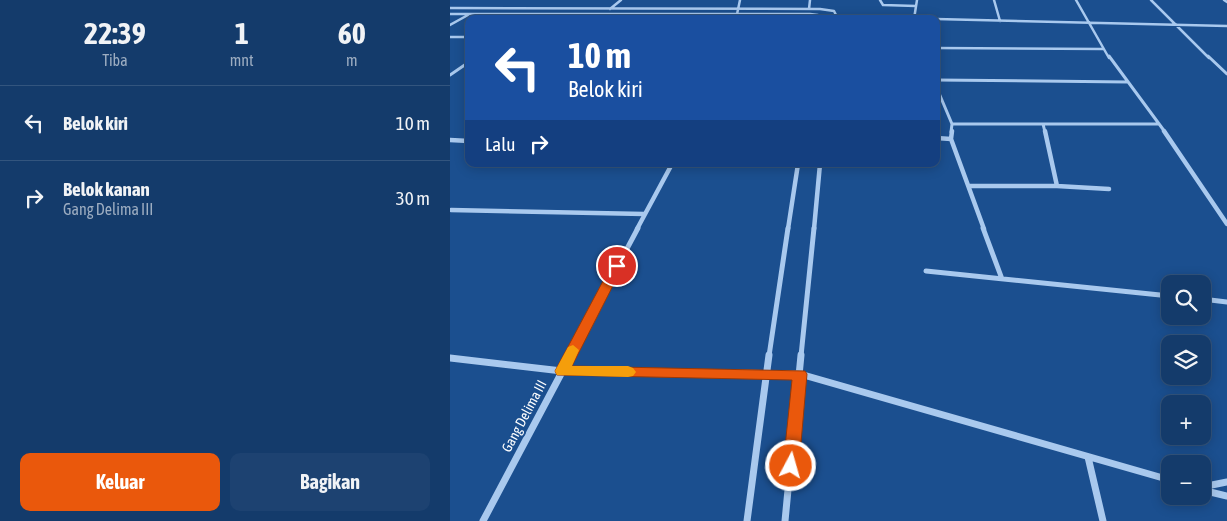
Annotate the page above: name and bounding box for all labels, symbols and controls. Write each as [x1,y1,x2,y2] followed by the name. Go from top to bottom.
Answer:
[84,16,146,50] text: 22:39
[235,16,249,50] text: 1
[338,16,366,50] text: 60
[485,35,550,100] icon: left
[568,35,631,75] text: 10 m
[102,51,128,69] text: Tiba
[230,51,254,69] text: mnt
[346,51,358,69] text: m
[568,76,643,102] text: Belok kiri
[20,109,48,137] icon: left
[63,112,128,134] text: Belok kiri
[396,112,430,134] text: 10 m
[525,130,553,158] icon: right
[485,133,515,155] text: Lalu
[63,178,150,200] text: Belok kanan
[20,184,48,212] icon: right
[396,187,430,209] text: 30 m
[63,200,153,218] text: Gang Delima III
[596,245,638,287] pin
[603,252,631,280] icon: arrive
[1161,275,1211,505] map controls
[1161,275,1211,325] button: search
[1161,335,1211,385] button: layers
[498,377,550,455] street label: Gang Delima III
[1161,395,1211,445] button: +
[764,439,816,491] position arrow
[20,453,220,511] button: Keluar
[230,453,430,511] button: Bagikan
[1161,455,1211,505] button: −

